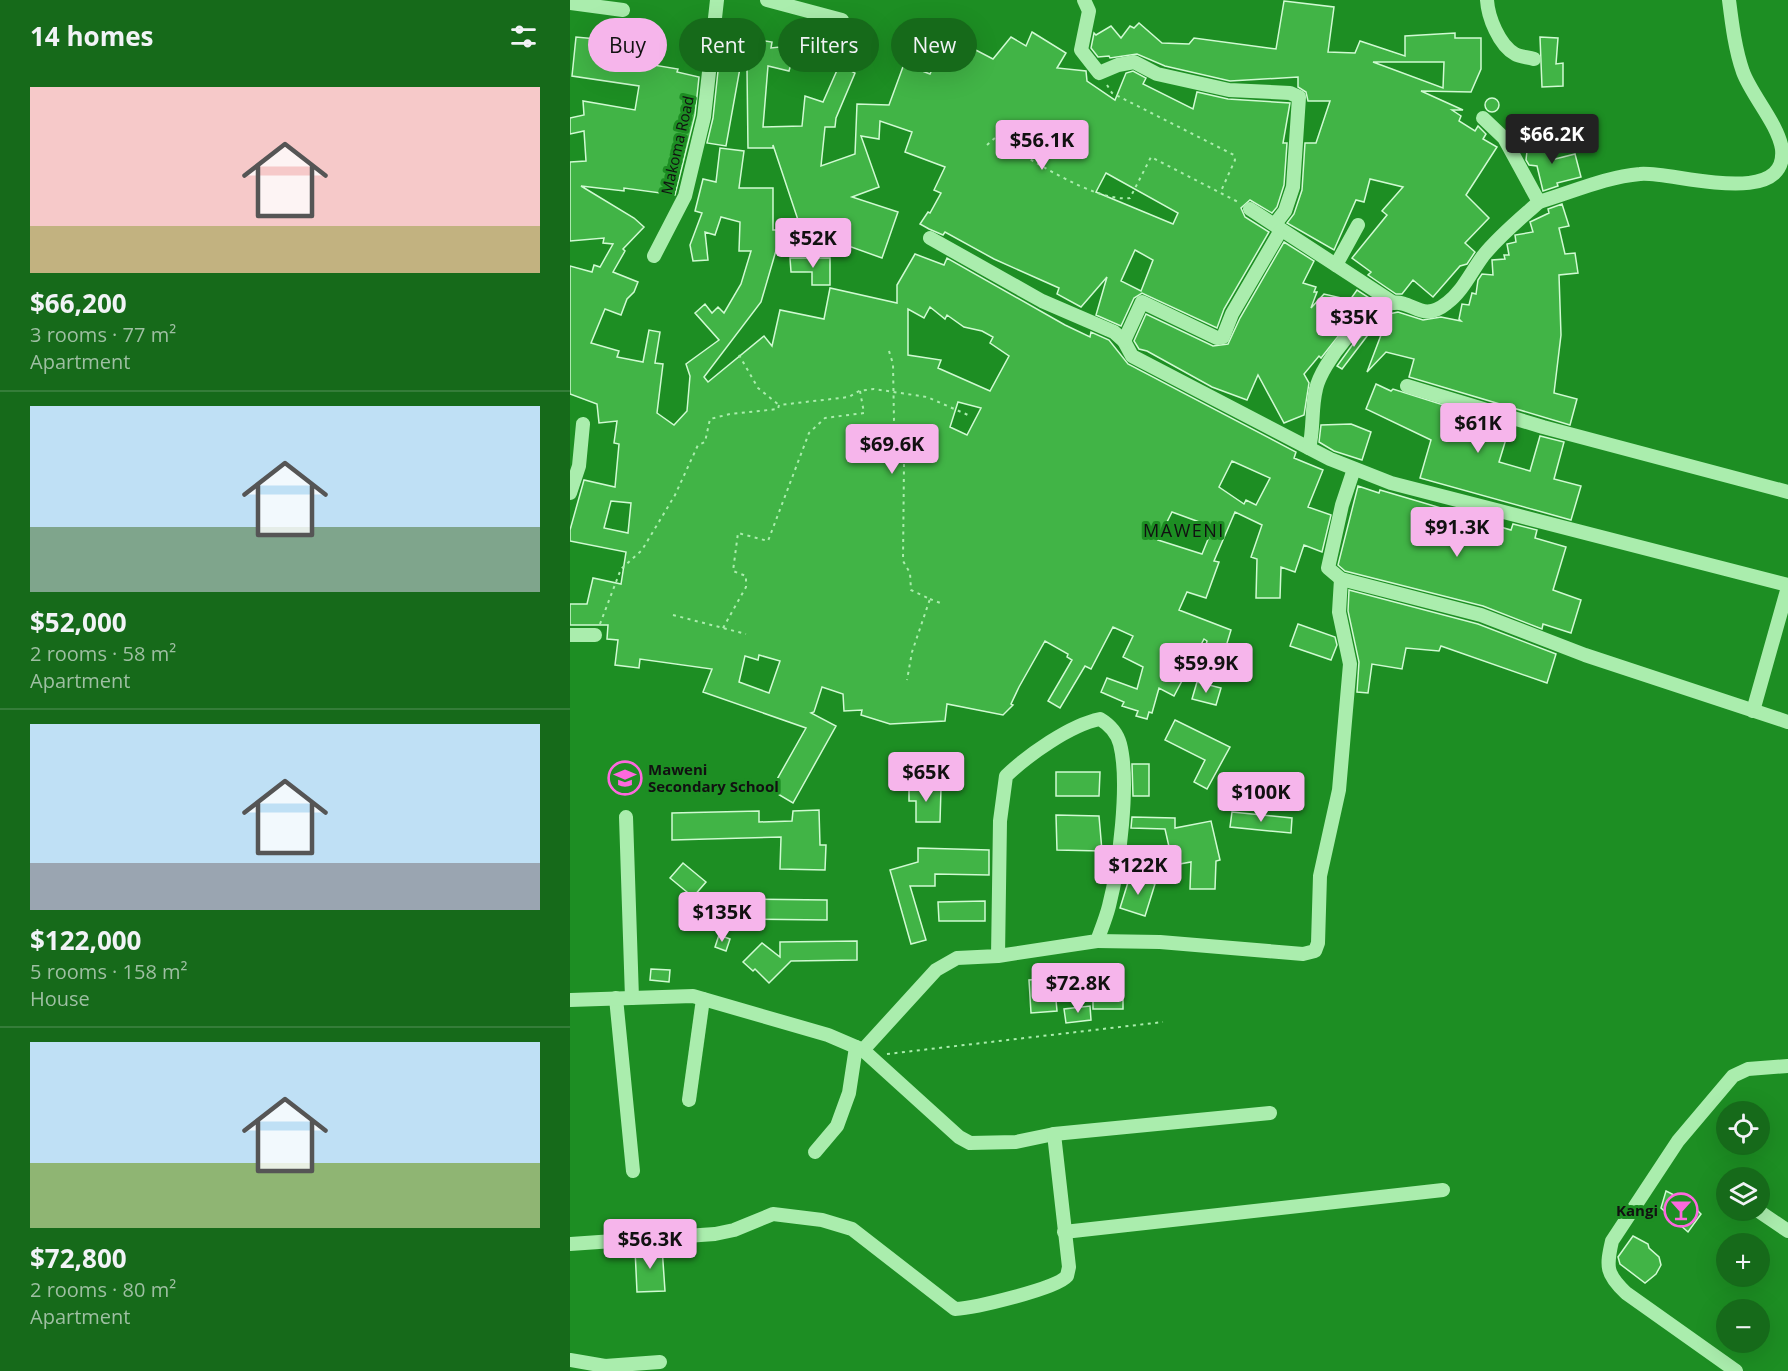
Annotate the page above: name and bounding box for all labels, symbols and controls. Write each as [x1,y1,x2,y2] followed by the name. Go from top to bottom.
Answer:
[30,18,154,54] text: 14 homes
[588,18,667,72] chip: Buy
[679,18,766,72] chip: Rent
[778,18,879,72] chip: Filters
[891,18,977,72] chip: New
[507,20,540,53] icon: filters
[656,94,698,196] street label: Makoma Road
[1503,114,1601,165] pin: $66.2K
[993,120,1091,171] pin: $56.1K
[1520,120,1584,147] text: $66.2K
[231,126,339,234] icon: home
[1010,126,1074,153] text: $56.1K
[777,218,849,269] pin: $52K
[789,224,837,251] text: $52K
[30,285,127,321] text: $66,200
[1318,297,1390,348] pin: $35K
[1330,303,1378,330] text: $35K
[30,321,176,348] text: 3 rooms · 77 m²
[30,348,130,375] text: Apartment
[1442,403,1514,454] pin: $61K
[1454,409,1502,436] text: $61K
[843,424,941,475] pin: $69.6K
[860,430,924,457] text: $69.6K
[231,445,339,553] icon: home
[1408,507,1506,558] pin: $91.3K
[1425,513,1489,540] text: $91.3K
[1143,518,1225,542] district label: MAWENI
[30,604,127,640] text: $52,000
[30,640,176,667] text: 2 rooms · 58 m²
[1157,643,1255,694] pin: $59.9K
[1174,649,1238,676] text: $59.9K
[30,667,130,694] text: Apartment
[890,752,962,803] pin: $65K
[902,758,950,785] text: $65K
[648,759,779,796] place label: Maweni Secondary School
[607,760,643,796] school or university icon: Maweni Secondary School
[231,763,339,871] icon: home
[1219,772,1303,823] pin: $100K
[1231,778,1291,805] text: $100K
[1096,845,1180,896] pin: $122K
[1108,851,1168,878] text: $122K
[680,892,764,943] pin: $135K
[692,898,752,925] text: $135K
[30,922,141,958] text: $122,000
[30,958,188,985] text: 5 rooms · 158 m²
[1029,963,1127,1014] pin: $72.8K
[1046,969,1110,996] text: $72.8K
[30,985,90,1012] text: House
[231,1081,339,1189] icon: home
[1716,1101,1770,1353] map controls
[1716,1101,1770,1155] button: locate
[1716,1167,1770,1221] button: layers
[1663,1192,1699,1228] bar icon: Kangi
[1616,1200,1658,1220] place label: Kangi
[601,1219,699,1270] pin: $56.3K
[618,1225,682,1252] text: $56.3K
[1716,1233,1770,1287] button: +
[30,1240,127,1276] text: $72,800
[30,1276,176,1303] text: 2 rooms · 80 m²
[1716,1299,1770,1353] button: −
[30,1303,130,1330] text: Apartment

